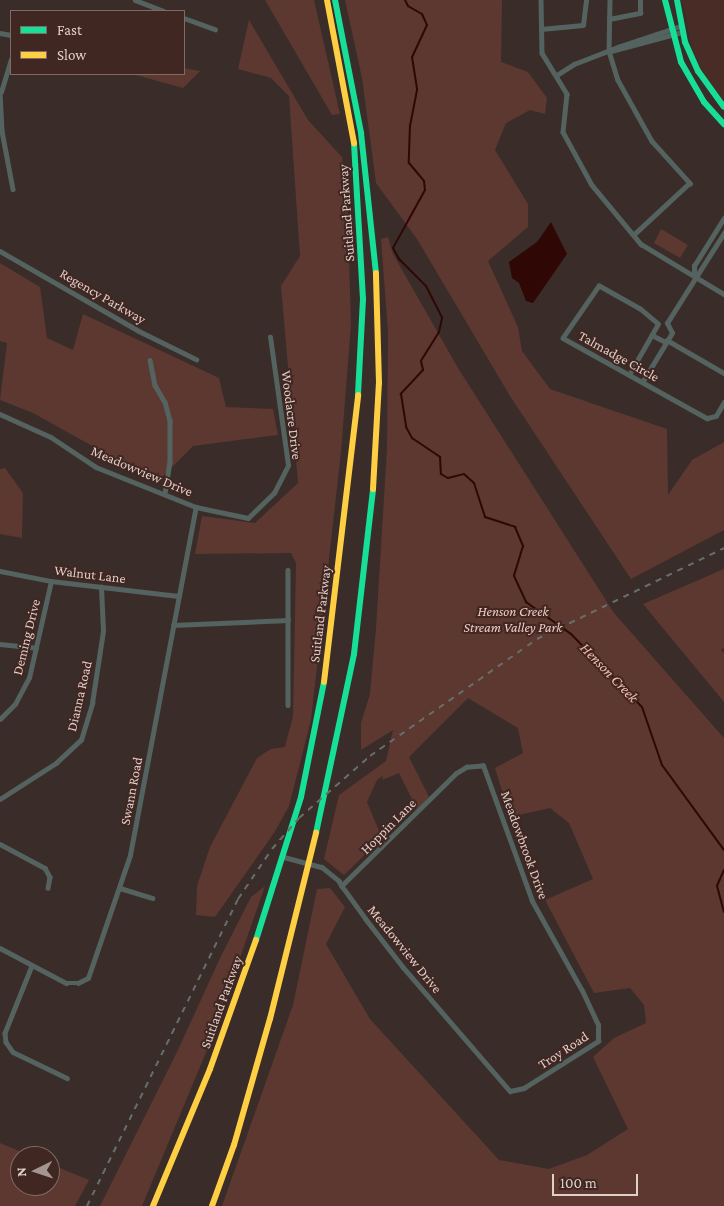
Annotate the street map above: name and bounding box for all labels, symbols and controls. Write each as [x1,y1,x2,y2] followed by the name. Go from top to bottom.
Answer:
[10,10,185,75] legend
[57,22,82,38] text: Fast
[57,47,86,63] text: Slow
[334,164,358,262] street label: Suitland Parkway
[57,265,149,327] street label: Regency Parkway
[576,327,662,385] street label: Talmadge Circle
[278,369,306,461] street label: Woodacre Drive
[89,442,195,500] street label: Meadowview Drive
[53,561,127,587] street label: Walnut Lane
[306,565,334,663] street label: Suitland Parkway
[8,597,44,677] street label: Deming Drive
[464,603,562,636] park label: Henson Creek Stream Valley Park
[576,639,642,707] water label: Henson Creek
[63,659,95,733] street label: Dianna Road
[116,755,146,827] street label: Swann Road
[498,788,552,902] street label: Meadowbrook Drive
[357,795,419,857] street label: Hoppin Lane
[364,902,446,996] street label: Meadowview Drive
[196,953,246,1051] street label: Suitland Parkway
[535,1028,591,1072] street label: Troy Road
[10,1146,60,1196] north arrow
[554,1164,640,1196] scale bar
[13,1167,29,1177] text: N
[560,1175,597,1191] text: 100 m

